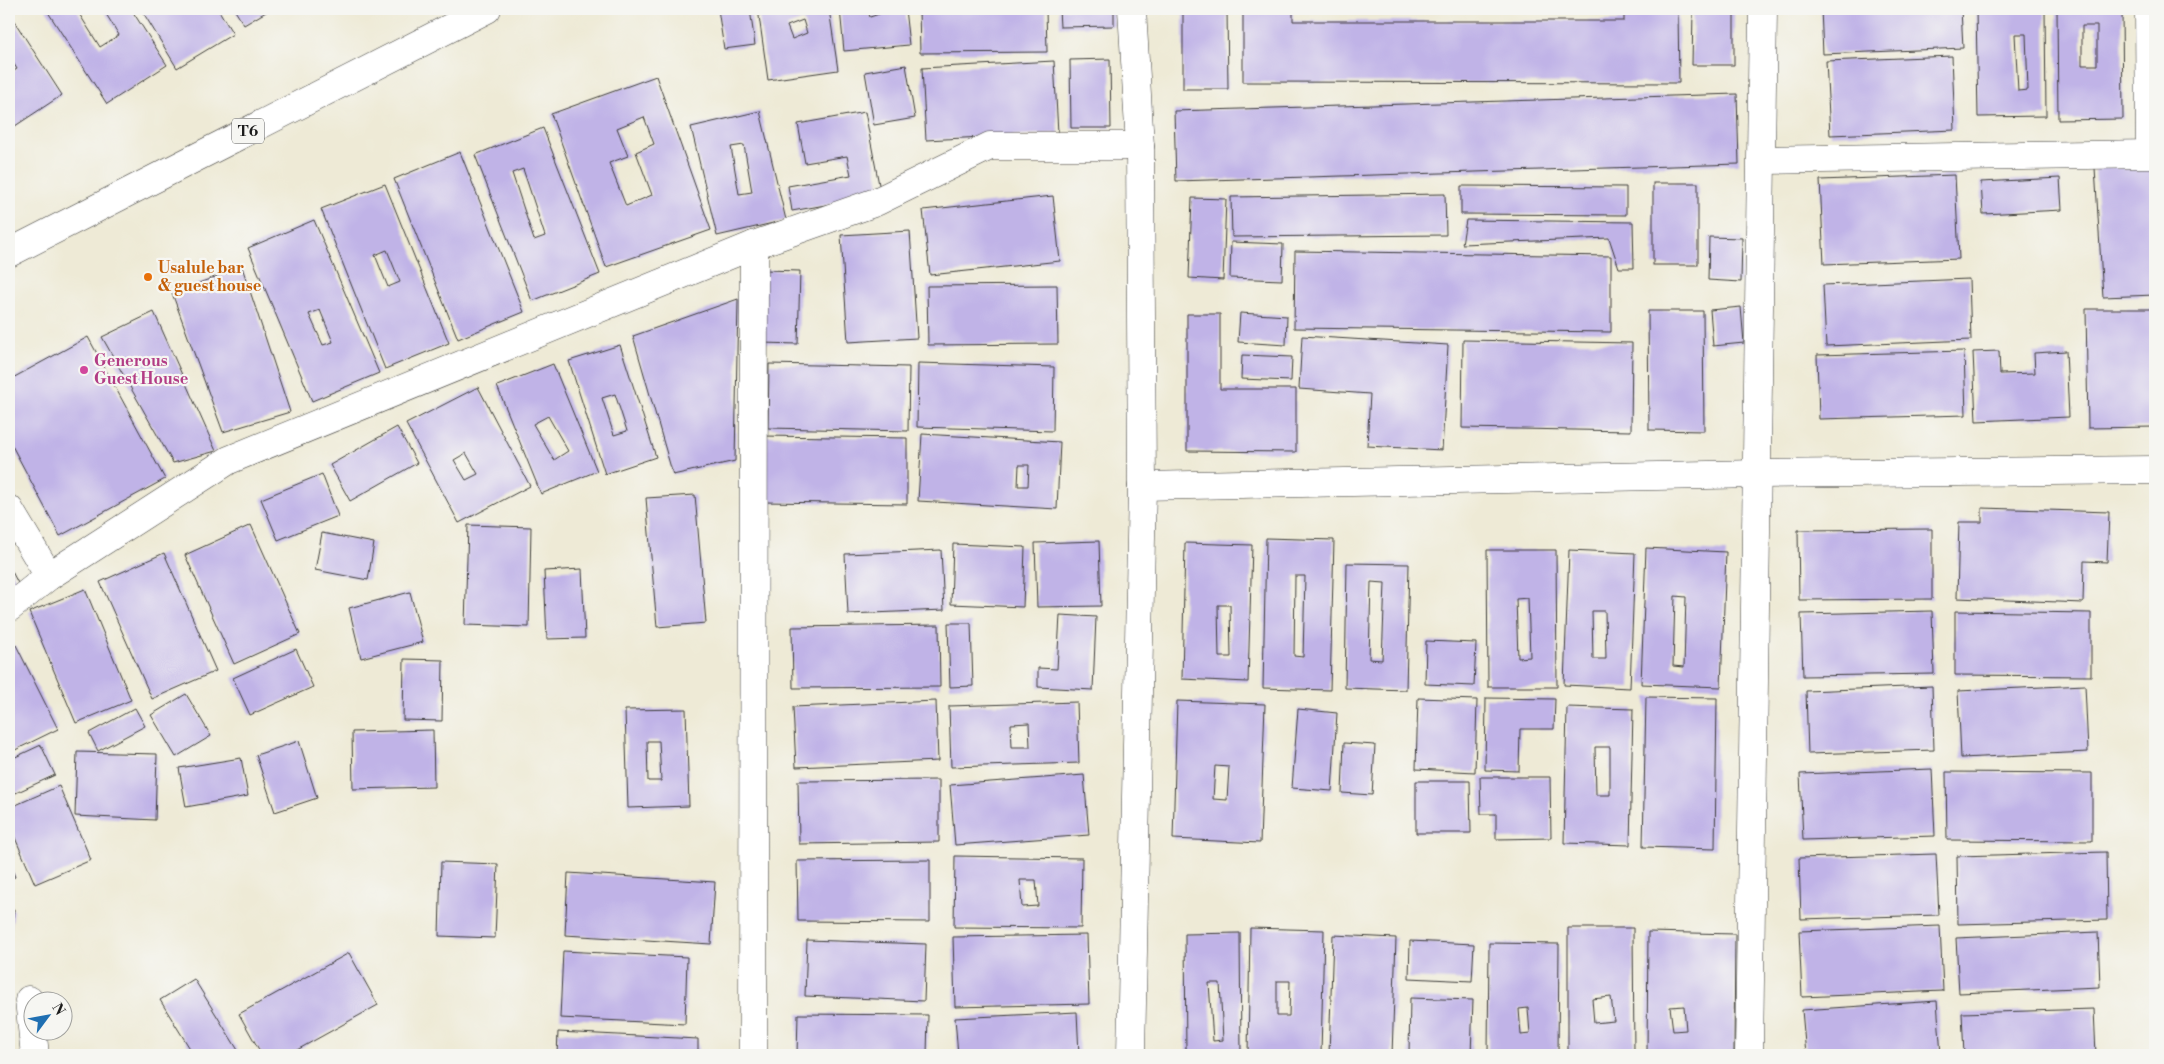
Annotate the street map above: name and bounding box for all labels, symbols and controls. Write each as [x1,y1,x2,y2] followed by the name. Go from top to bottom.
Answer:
[232,118,264,144] road number: T6
[158,258,262,296] place label: Usalule bar & guest house
[142,271,154,283] marker: Usalule bar & guest house
[94,351,189,389] place label: Generous Guest House
[78,364,90,376] marker: Generous Guest House
[22,992,72,1042] north arrow
[48,1000,69,1019] text: N

